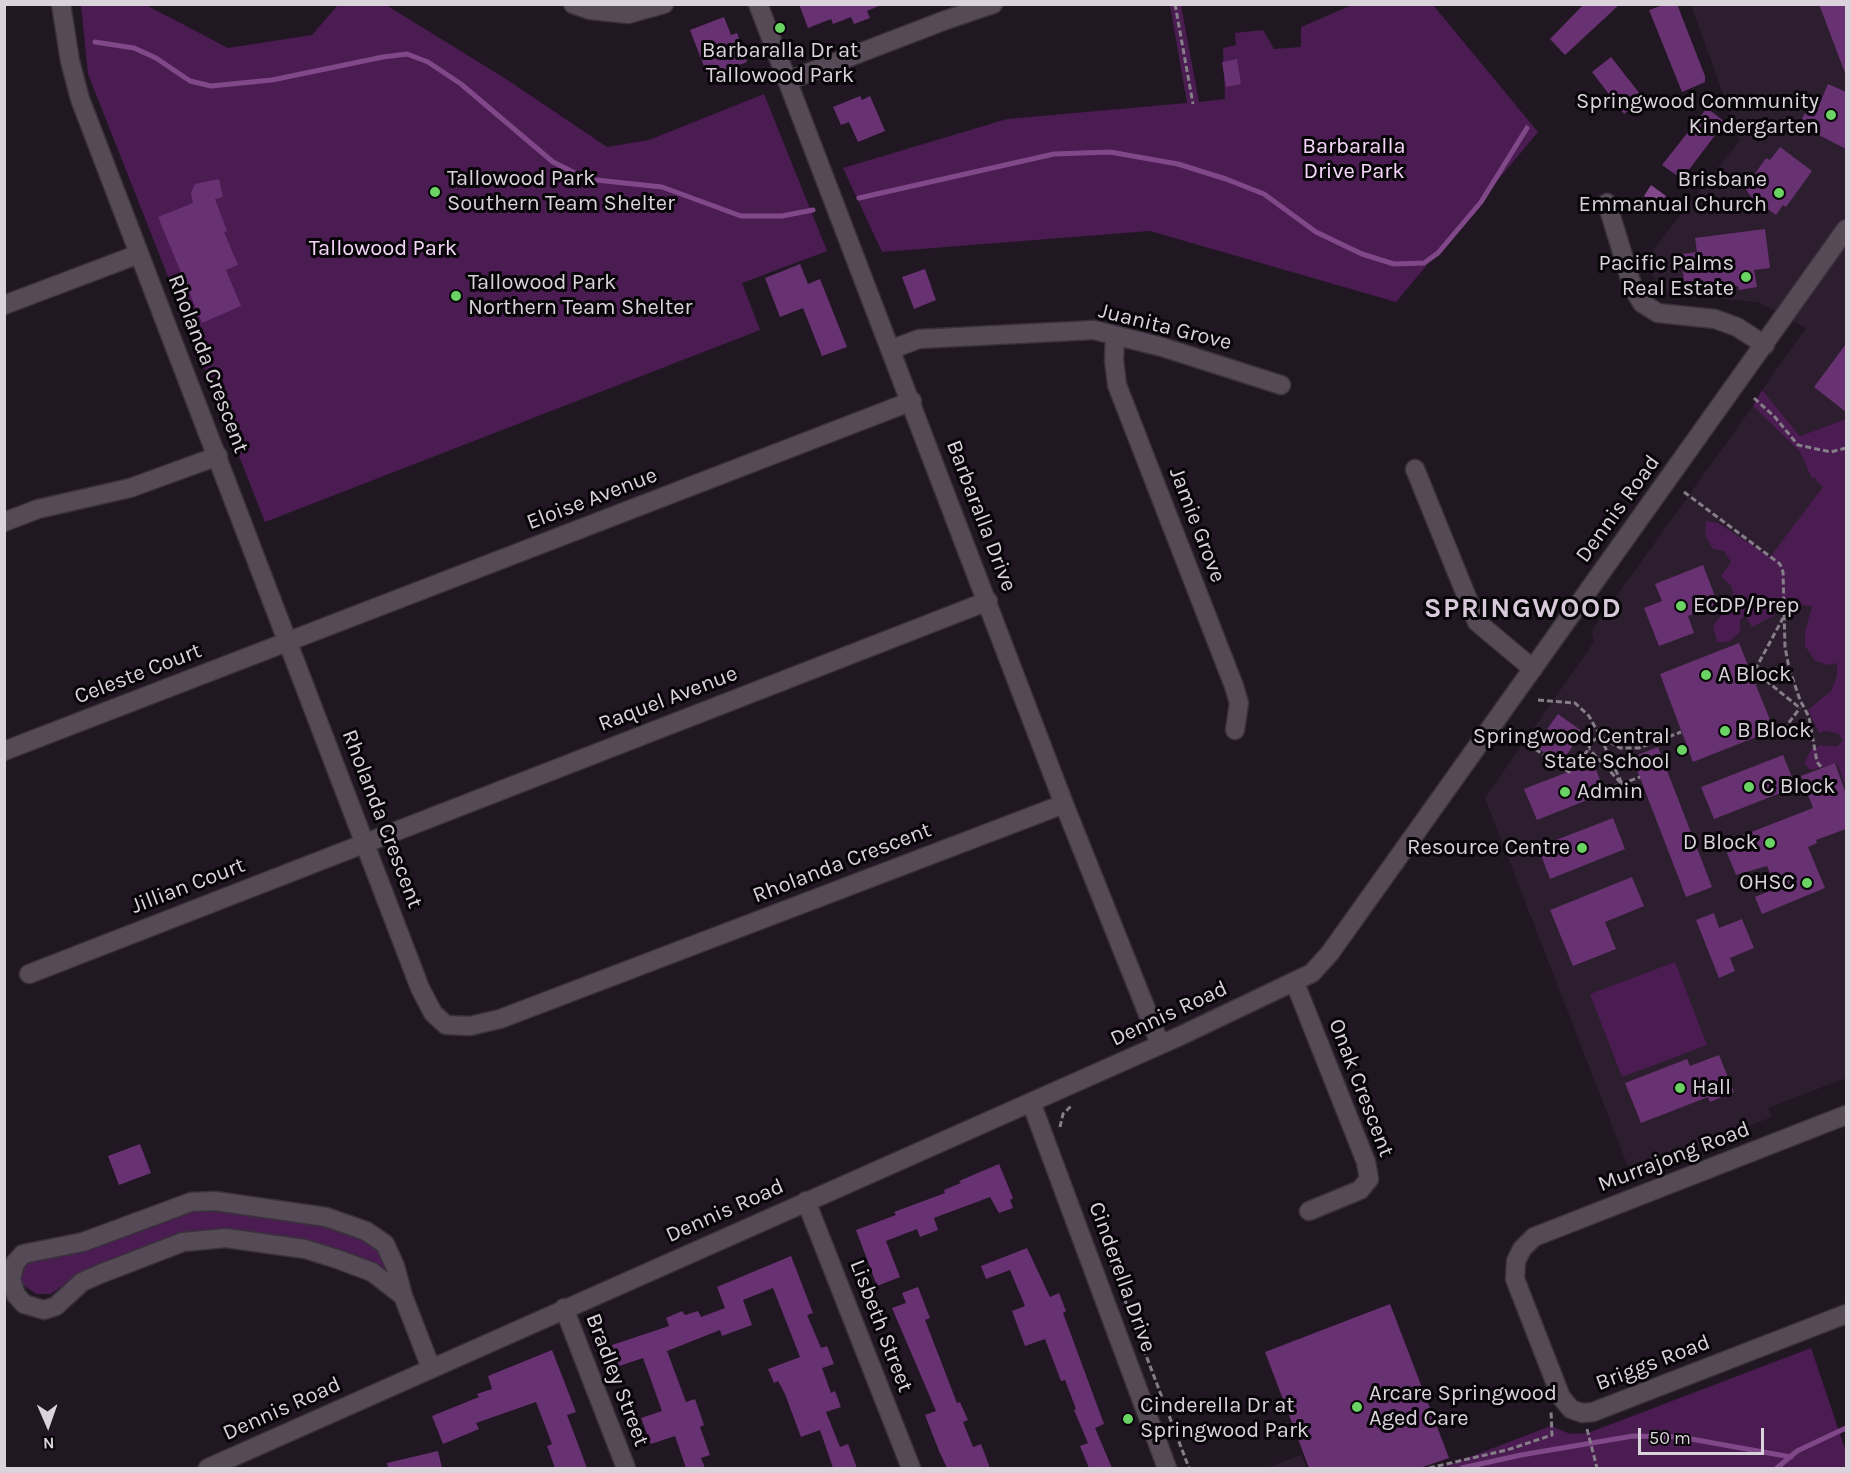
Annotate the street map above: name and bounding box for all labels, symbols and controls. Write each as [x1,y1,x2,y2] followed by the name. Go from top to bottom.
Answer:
[773,21,787,35] marker: Barbaralla Dr at Tallowood Park
[702,38,858,90] place label: Barbaralla Dr at Tallowood Park
[1576,89,1819,140] place label: Springwood Community Kindergarten
[1824,108,1838,122] marker: Springwood Community Kindergarten
[1302,134,1406,186] park label: Barbaralla Drive Park
[447,166,675,218] place label: Tallowood Park Southern Team Shelter
[1579,167,1767,218] place label: Brisbane Emmanual Church
[428,185,442,199] marker: Tallowood Park Southern Team Shelter
[1772,186,1786,200] marker: Brisbane Emmanual Church
[309,236,457,262] park label: Tallowood Park
[1599,251,1734,302] place label: Pacific Palms Real Estate
[468,270,692,322] place label: Tallowood Park Northern Team Shelter
[1739,270,1753,284] marker: Pacific Palms Real Estate
[162,271,254,457] street label: Rholanda Crescent
[449,289,463,303] marker: Tallowood Park Northern Team Shelter
[1096,298,1234,356] street label: Juanita Grove
[940,437,1022,595] street label: Barbaralla Drive
[1570,450,1666,568] street label: Dennis Road
[523,462,661,536] street label: Eloise Avenue
[1163,464,1231,586] street label: Jamie Grove
[1424,592,1622,626] district label: SPRINGWOOD
[1693,593,1799,619] place label: ECDP/Prep
[1674,599,1688,613] marker: ECDP/Prep
[71,638,205,710] street label: Celeste Court
[595,660,741,738] street label: Raquel Avenue
[1718,662,1791,688] place label: A Block
[1699,668,1713,682] marker: A Block
[1737,718,1812,744] place label: B Block
[1473,724,1670,776] place label: Springwood Central State School
[1718,724,1732,738] marker: B Block
[336,726,428,912] street label: Rholanda Crescent
[1675,743,1689,757] marker: Springwood Central State School
[1761,774,1835,800] place label: C Block
[1577,779,1643,805] place label: Admin
[1742,780,1756,794] marker: C Block
[1558,785,1572,799] marker: Admin
[749,817,935,909] street label: Rholanda Crescent
[1683,830,1758,856] place label: D Block
[1407,835,1570,861] place label: Resource Centre
[1763,836,1777,850] marker: D Block
[1575,841,1589,855] marker: Resource Centre
[127,852,249,920] street label: Jillian Court
[1739,870,1795,896] place label: OHSC
[1800,876,1814,890] marker: OHSC
[1106,975,1232,1053] street label: Dennis Road
[1323,1015,1399,1161] street label: Onak Crescent
[1692,1075,1731,1101] place label: Hall
[1673,1081,1687,1095] marker: Hall
[1594,1116,1754,1198] street label: Murrajong Road
[662,1173,788,1249] street label: Dennis Road
[1083,1198,1161,1356] street label: Cinderella Drive
[844,1256,918,1396] street label: Lisbeth Street
[580,1310,654,1450] street label: Bradley Street
[1592,1329,1714,1397] street label: Briggs Road
[219,1371,345,1447] street label: Dennis Road
[1369,1381,1557,1432] place label: Arcare Springwood Aged Care
[1140,1393,1309,1444] place label: Cinderella Dr at Springwood Park
[18,1395,78,1455] north arrow
[1350,1400,1364,1414] marker: Arcare Springwood Aged Care
[1121,1412,1135,1426] marker: Cinderella Dr at Springwood Park
[1641,1416,1767,1454] scale bar
[1649,1427,1691,1449] text: 50 m
[43,1434,55,1453] text: N

